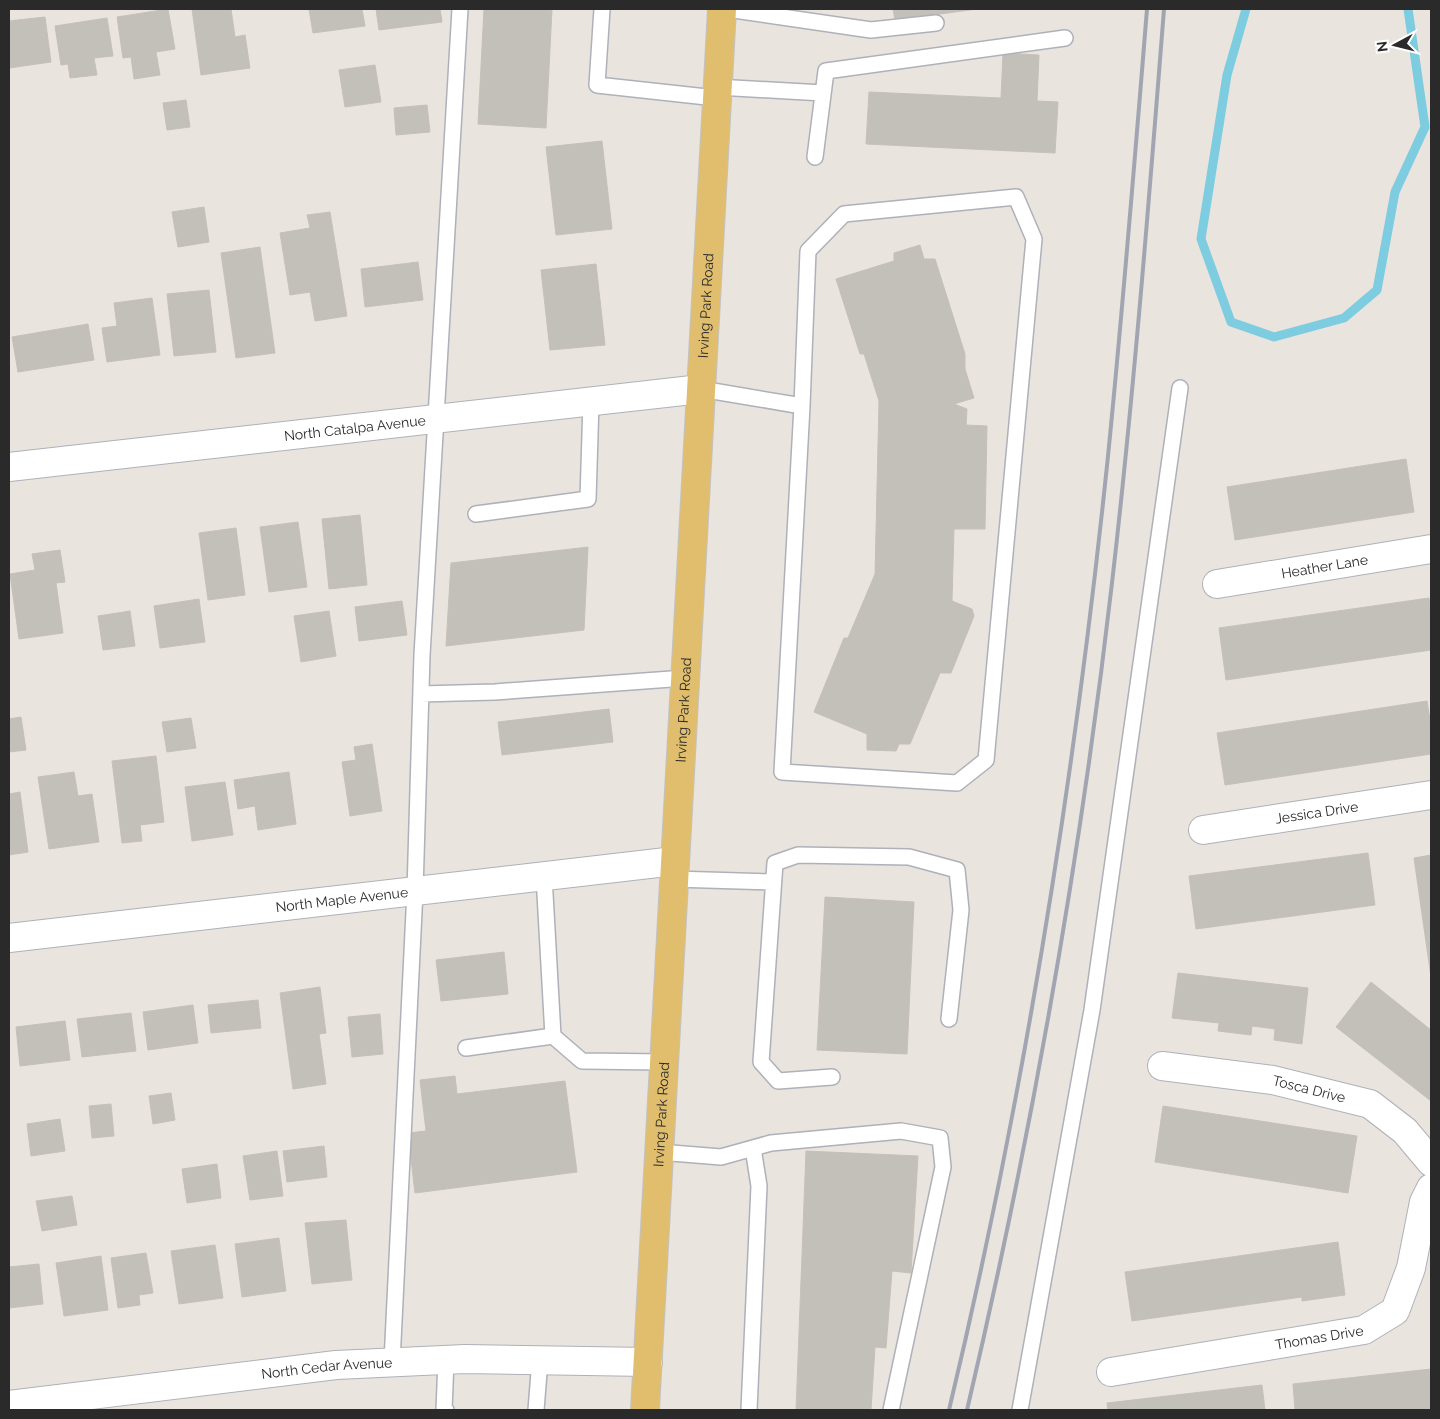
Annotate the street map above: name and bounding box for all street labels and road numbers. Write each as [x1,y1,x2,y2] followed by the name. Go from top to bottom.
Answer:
[695,253,717,359] street label: Irving Park Road
[283,412,426,444] street label: North Catalpa Avenue
[1280,551,1369,581] street label: Heather Lane
[673,657,694,763] street label: Irving Park Road
[1274,798,1359,827] street label: Jessica Drive
[275,884,409,915] street label: North Maple Avenue
[650,1062,672,1167] street label: Irving Park Road
[1271,1072,1347,1106] street label: Tosca Drive
[1274,1322,1365,1353] street label: Thomas Drive
[260,1354,393,1382] street label: North Cedar Avenue

